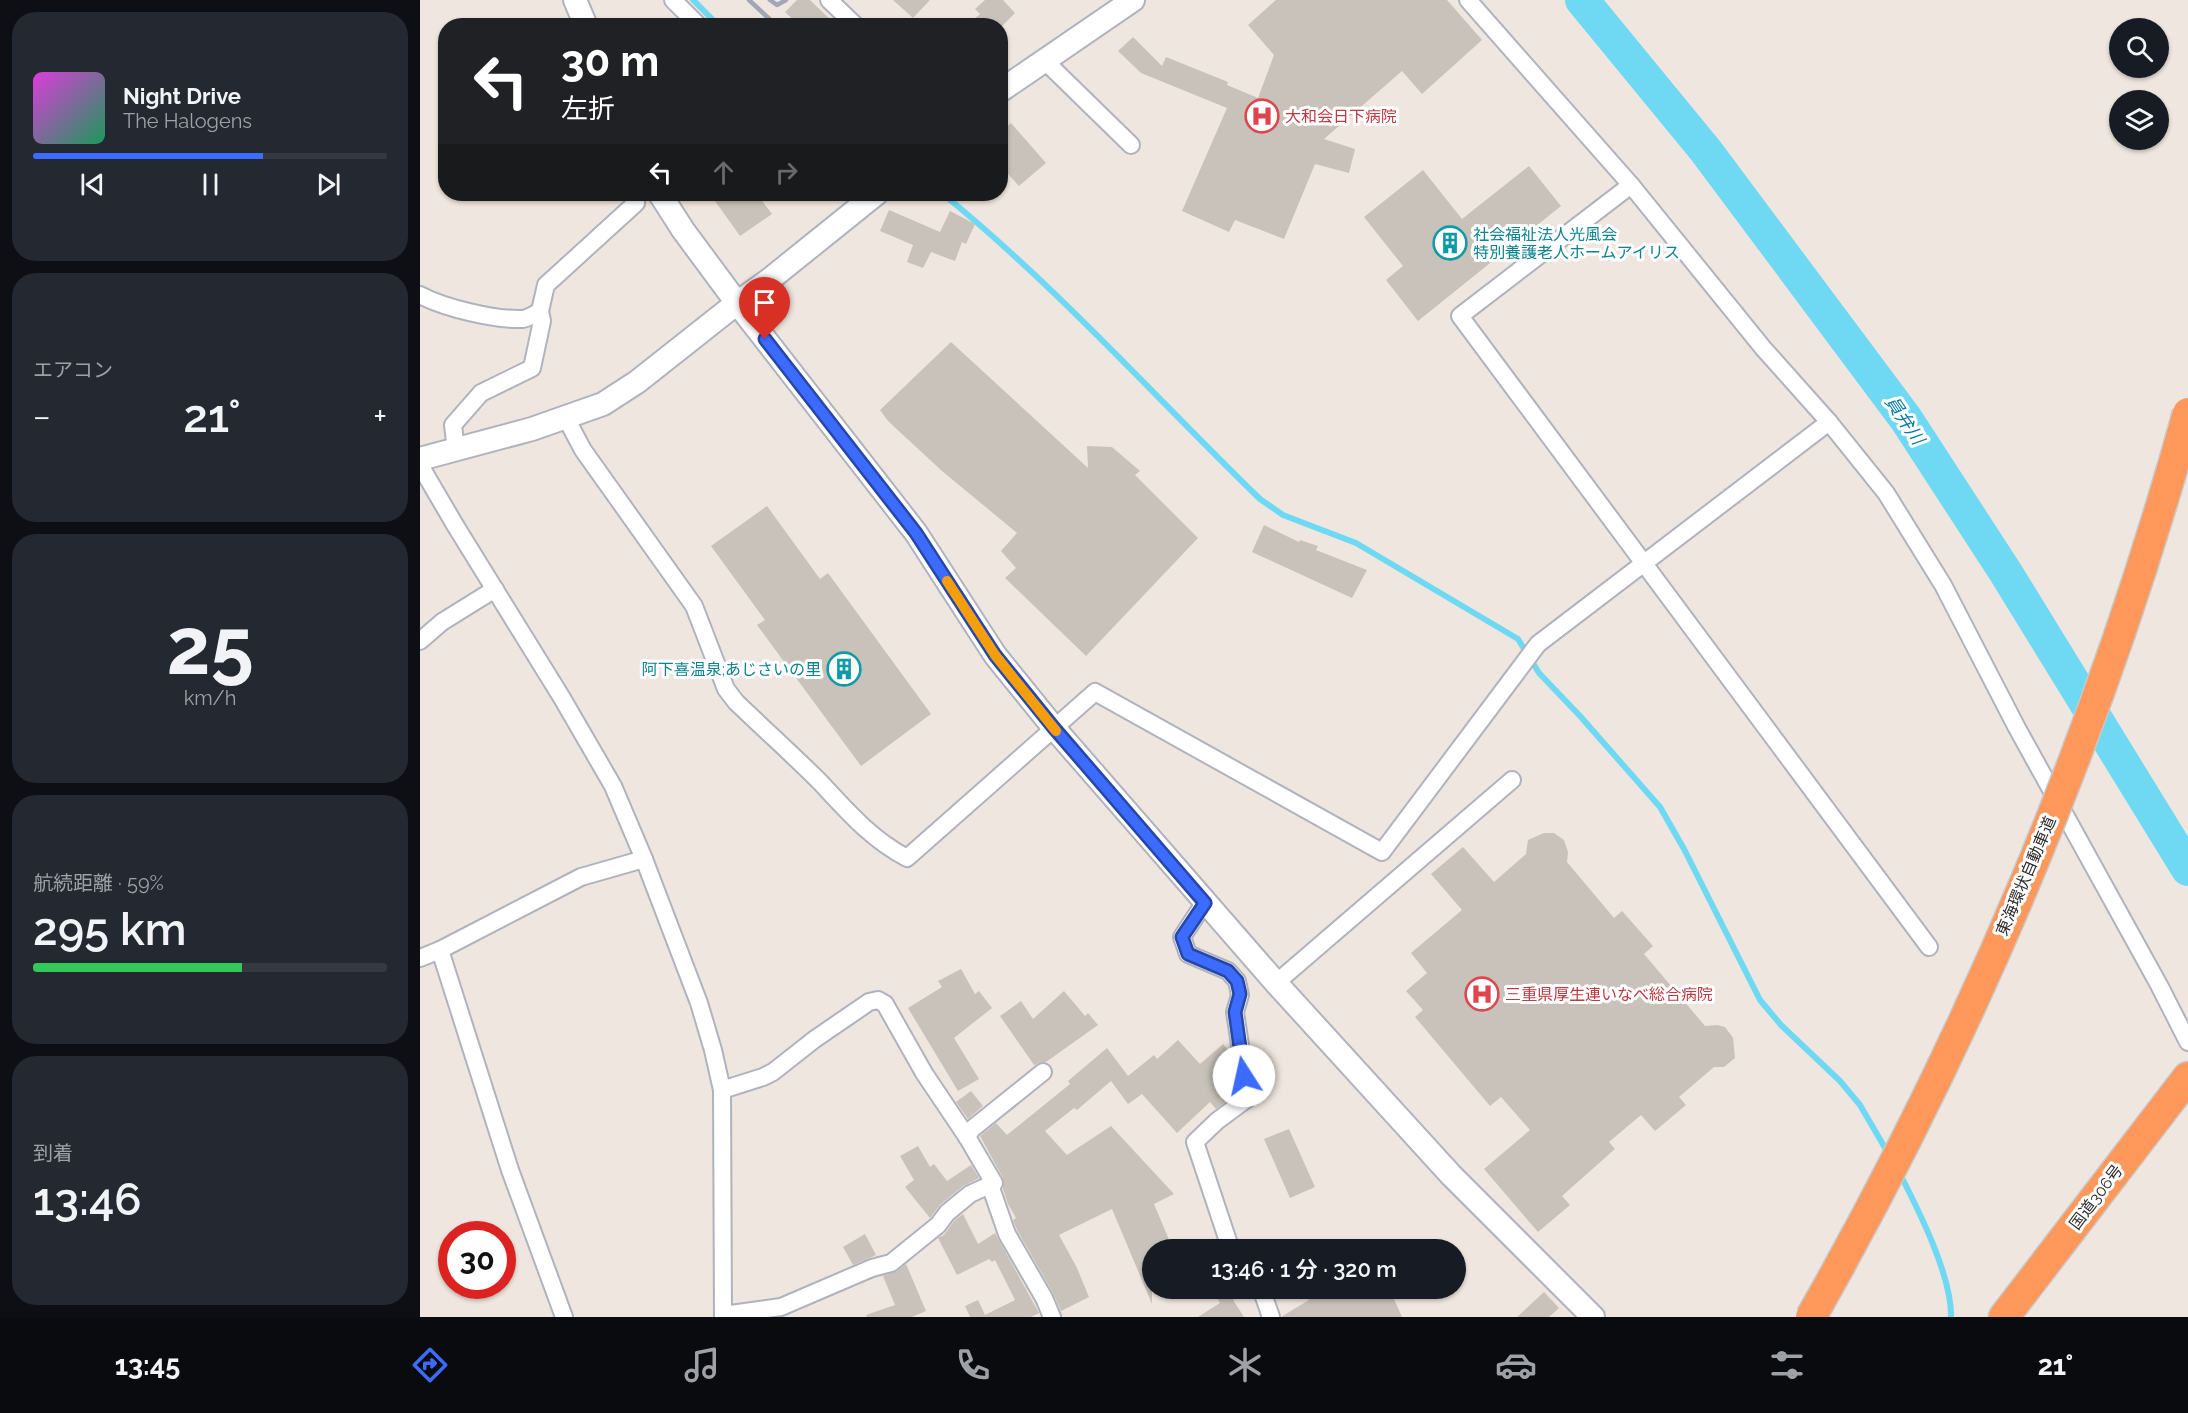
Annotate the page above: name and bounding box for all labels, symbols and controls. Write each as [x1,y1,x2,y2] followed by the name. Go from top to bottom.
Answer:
[2109,18,2169,150] map controls
[2109,18,2169,78] button: search
[561,37,659,86] text: 30 m
[462,42,540,120] icon: left
[123,83,241,109] text: Night Drive
[2109,90,2169,150] button: layers
[561,93,615,124] text: 左折
[1244,98,1280,134] hospital icon: 大和会日下病院
[1285,107,1397,126] place label: 大和会日下病院
[123,109,252,133] text: The Halogens
[644,156,677,189] icon: left
[707,156,740,189] icon: ahead
[770,156,803,189] icon: right
[76,168,109,201] icon: previous
[194,168,227,201] icon: pause
[312,168,345,201] icon: next
[1432,225,1468,261] building icon: 社会福祉法人光風会 特別養護老人ホームアイリス
[1473,225,1680,262] place label: 社会福祉法人光風会 特別養護老人ホームアイリス
[739,277,790,339] pin
[748,286,781,319] icon: arrive
[33,358,113,382] text: エアコン
[183,390,241,443] text: 21°
[1881,392,1930,450] water label: 員弁川
[33,397,51,436] text: −
[373,397,387,436] text: +
[166,601,254,692] text: 25
[826,651,862,687] building icon: 阿下喜温泉;あじさいの里
[642,660,821,679] place label: 阿下喜温泉;あじさいの里
[184,686,236,710] text: km/h
[1992,813,2060,939] street label: 東海環状自動車道
[33,871,164,895] text: 航続距離 · 59%
[33,903,187,956] text: 295 km
[1464,976,1500,1012] hospital icon: 三重県厚生連いなべ総合病院
[1505,985,1713,1004] place label: 三重県厚生連いなべ総合病院
[1212,1044,1276,1108] position arrow
[33,1141,73,1165] text: 到着
[2066,1161,2126,1233] street label: 国道306号
[33,1173,142,1226] text: 13:46
[438,1221,516,1299] speed limit sign: 30
[1211,1256,1397,1282] text: 13:46 · 1 分 · 320 m
[409,1344,451,1386] icon: directions
[681,1344,723,1386] icon: music
[952,1344,994,1386] icon: phone
[1224,1344,1266,1386] icon: climate
[1495,1344,1537,1386] icon: car
[1766,1344,1808,1386] icon: filters
[115,1350,180,1381] text: 13:45
[2038,1350,2073,1381] text: 21°

